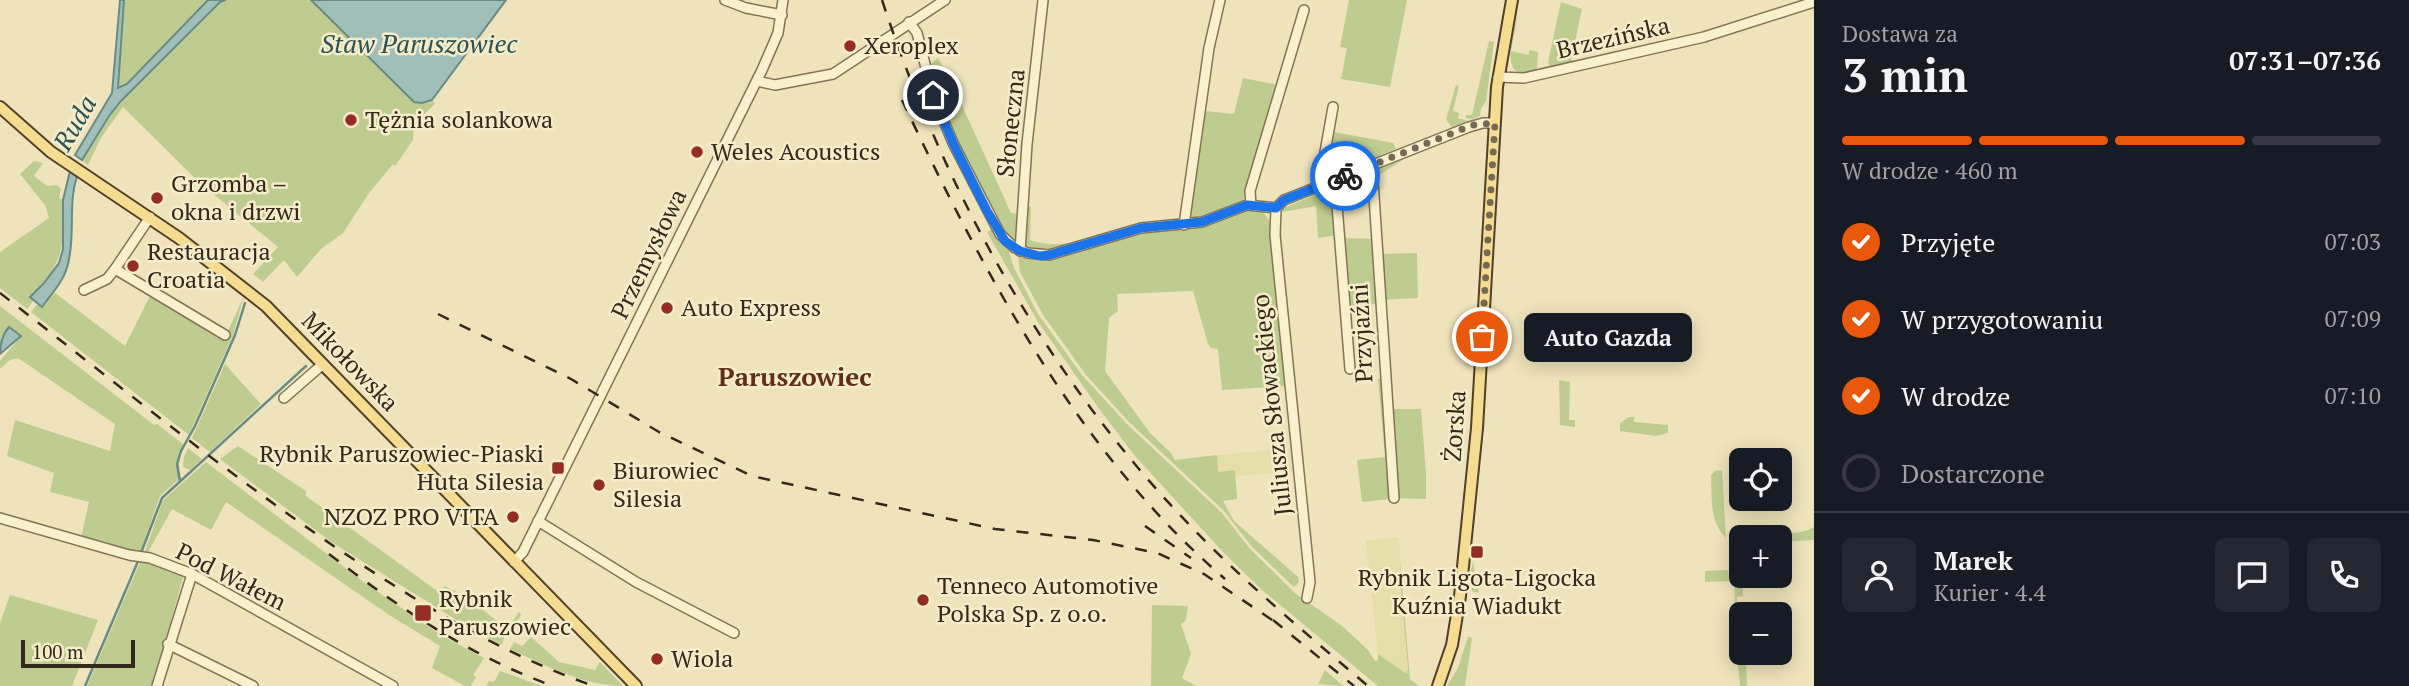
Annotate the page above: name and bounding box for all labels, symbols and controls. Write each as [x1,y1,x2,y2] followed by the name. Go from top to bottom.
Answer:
[1553,8,1673,66] street label: Brzezińska
[1842,18,1958,49] text: Dostawa za
[321,26,518,60] water label: Staw Paruszowiec
[864,29,959,61] place label: Xeroplex
[842,38,858,54] marker: Xeroplex
[2229,43,2381,77] text: 07:31–07:36
[1842,44,1968,105] text: 3 min
[903,65,963,125] pin
[988,67,1032,179] street label: Słoneczna
[914,76,952,114] icon: home
[44,89,103,157] water label: Ruda
[365,103,553,135] place label: Tężnia solankowa
[343,112,359,128] marker: Tężnia solankowa
[711,135,880,167] place label: Weles Acoustics
[1310,141,1380,211] courier
[689,144,705,160] marker: Weles Acoustics
[1842,155,2018,186] text: W drodze · 460 m
[1326,157,1364,195] icon: bike
[171,167,301,227] place label: Grzomba – okna i drzwi
[603,183,693,324] street label: Przemysłowa
[149,190,165,206] marker: Grzomba – okna i drzwi
[1842,223,1880,261] icon: check
[1901,225,1995,259] text: Przyjęte
[2324,226,2381,257] text: 07:03
[147,235,271,295] place label: Restauracja Croatia
[125,258,141,274] marker: Restauracja Croatia
[1342,283,1380,383] street label: Przyjaźni
[681,291,821,323] place label: Auto Express
[1243,293,1299,517] street label: Juliusza Słowackiego
[659,300,675,316] marker: Auto Express
[1842,300,1880,338] icon: check
[1901,302,2103,336] text: W przygotowaniu
[2324,303,2381,334] text: 07:09
[295,305,406,418] street label: Mikołowska
[1452,307,1512,367] pin
[1524,312,1692,362] callout: Auto Gazda
[1463,318,1501,356] icon: bag
[1544,322,1672,353] text: Auto Gazda
[718,359,872,393] district label: Paruszowiec
[1842,377,1880,415] icon: check
[1901,379,2010,413] text: W drodze
[2324,380,2381,411] text: 07:10
[1436,389,1472,463] street label: Żorska
[259,437,544,497] place label: Rybnik Paruszowiec-Piaski Huta Silesia
[1729,448,1792,665] map controls
[1729,448,1792,511] button: locate
[613,454,719,514] place label: Biurowiec Silesia
[1901,456,2045,490] text: Dostarczone
[550,460,566,476] marker: Rybnik Paruszowiec-Piaski Huta Silesia
[591,477,607,493] marker: Biurowiec Silesia
[324,500,500,532] place label: NZOZ PRO VITA
[505,509,521,525] marker: NZOZ PRO VITA
[1729,525,1792,588] button: +
[171,535,292,618] street label: Pod Wałem
[1842,538,1916,612] button: person
[2215,538,2289,612] button: chat
[2307,538,2381,612] button: phone
[1934,543,2013,577] text: Marek
[1469,544,1485,560] marker: Rybnik Ligota-Ligocka Kuźnia Wiadukt
[1358,561,1596,621] place label: Rybnik Ligota-Ligocka Kuźnia Wiadukt
[937,569,1158,629] place label: Tenneco Automotive Polska Sp. z o.o.
[1934,577,2046,608] text: Kurier · 4.4
[439,582,571,642] place label: Rybnik Paruszowiec
[915,592,931,608] marker: Tenneco Automotive Polska Sp. z o.o.
[1729,602,1792,665] button: −
[413,603,433,623] marker: Rybnik Paruszowiec
[21,637,135,669] scale bar
[32,639,83,664] text: 100 m
[671,642,733,674] place label: Wiola
[649,651,665,667] marker: Wiola

